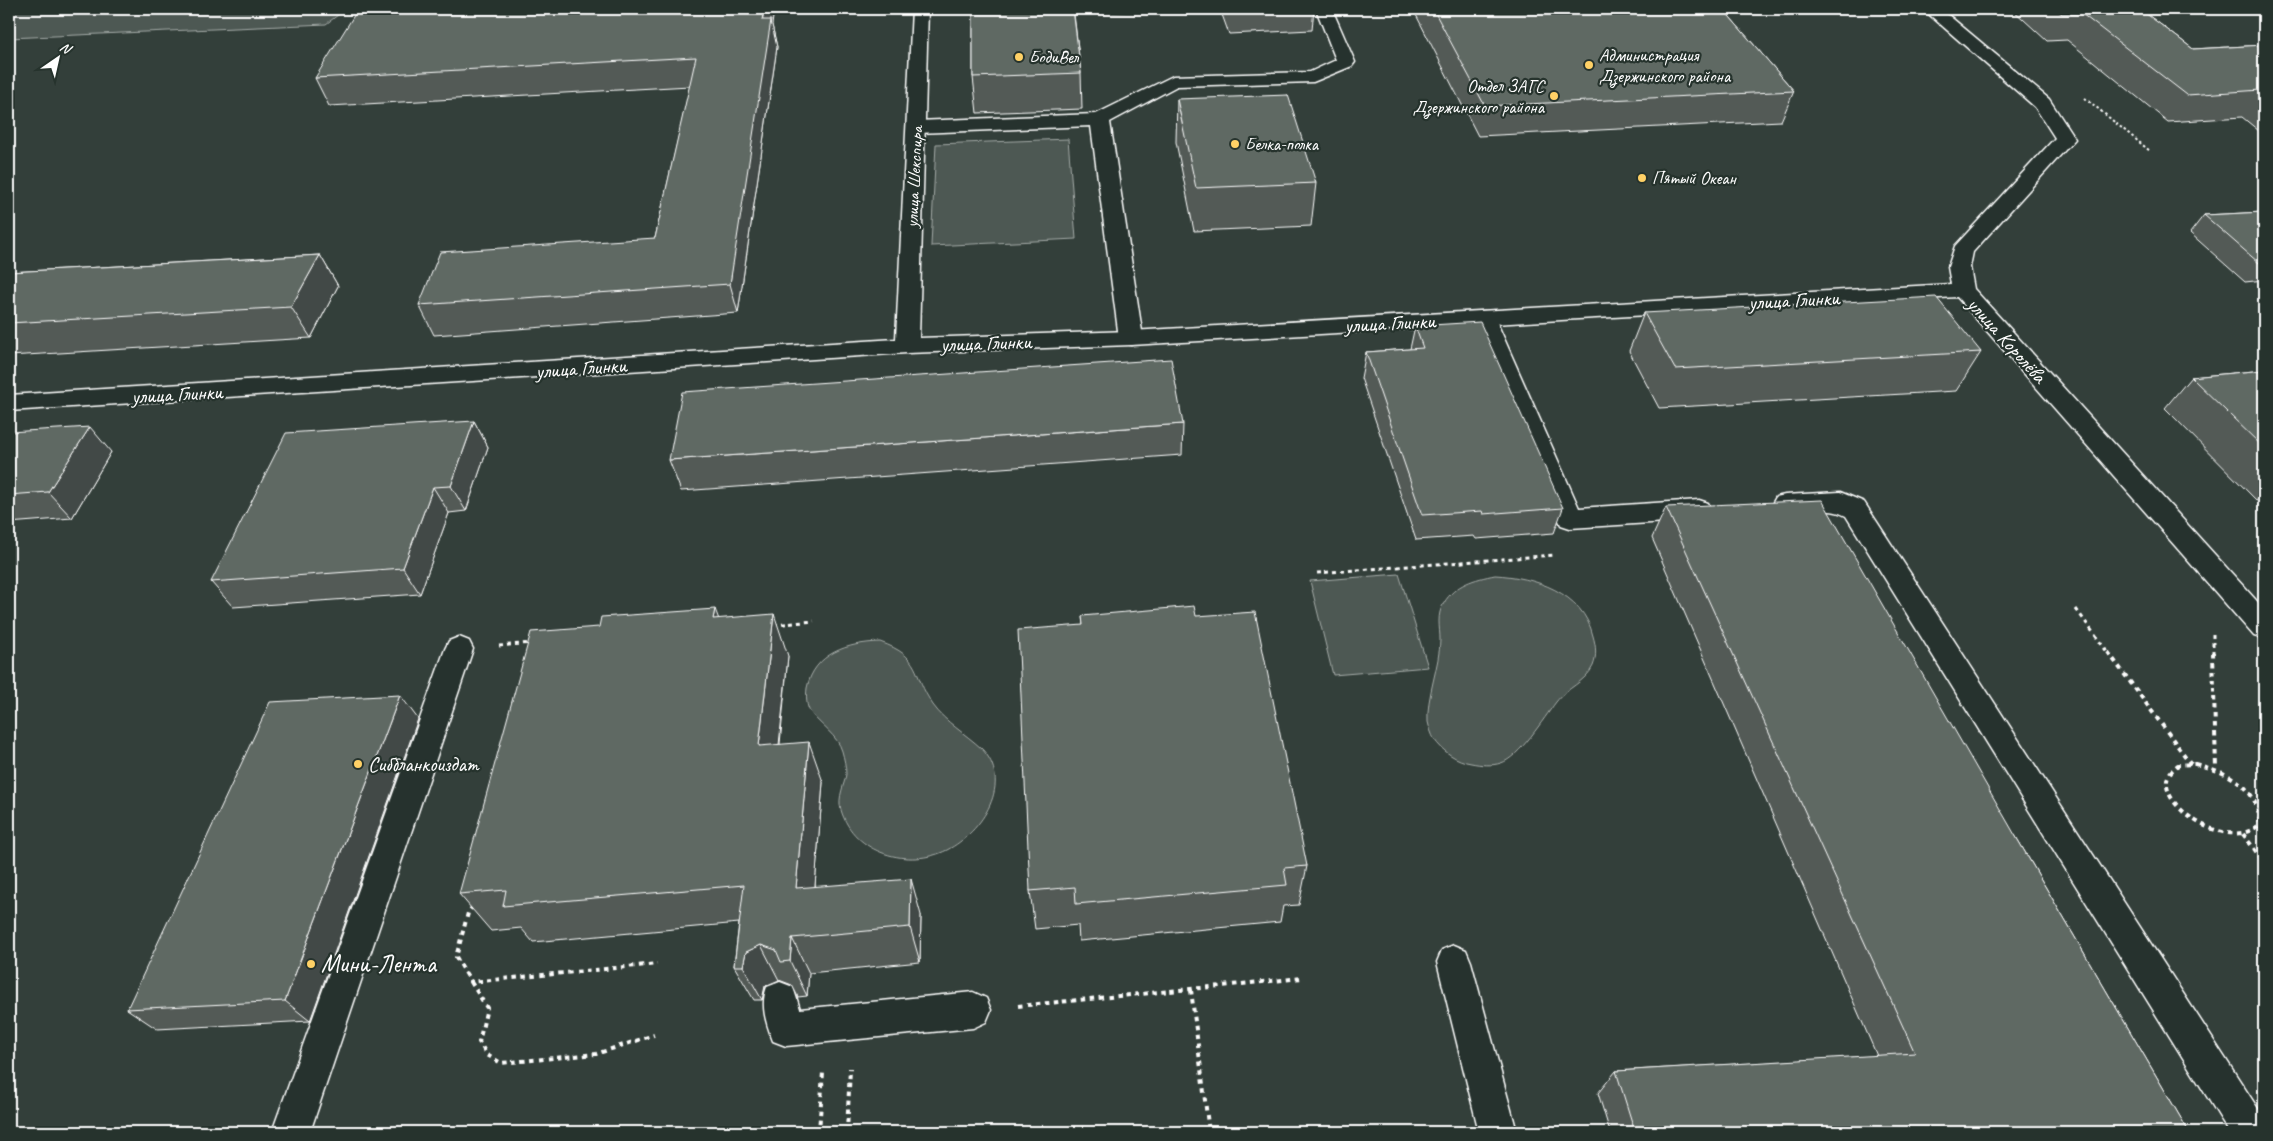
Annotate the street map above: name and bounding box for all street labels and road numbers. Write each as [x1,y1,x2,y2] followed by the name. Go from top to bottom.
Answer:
[900,124,928,229] street label: улица Шекспира
[1746,285,1842,315] street label: улица Глинки
[1960,290,2054,390] street label: улица Королёва
[1342,308,1438,338] street label: улица Глинки
[938,328,1034,358] street label: улица Глинки
[533,352,629,384] street label: улица Глинки
[129,379,225,409] street label: улица Глинки

